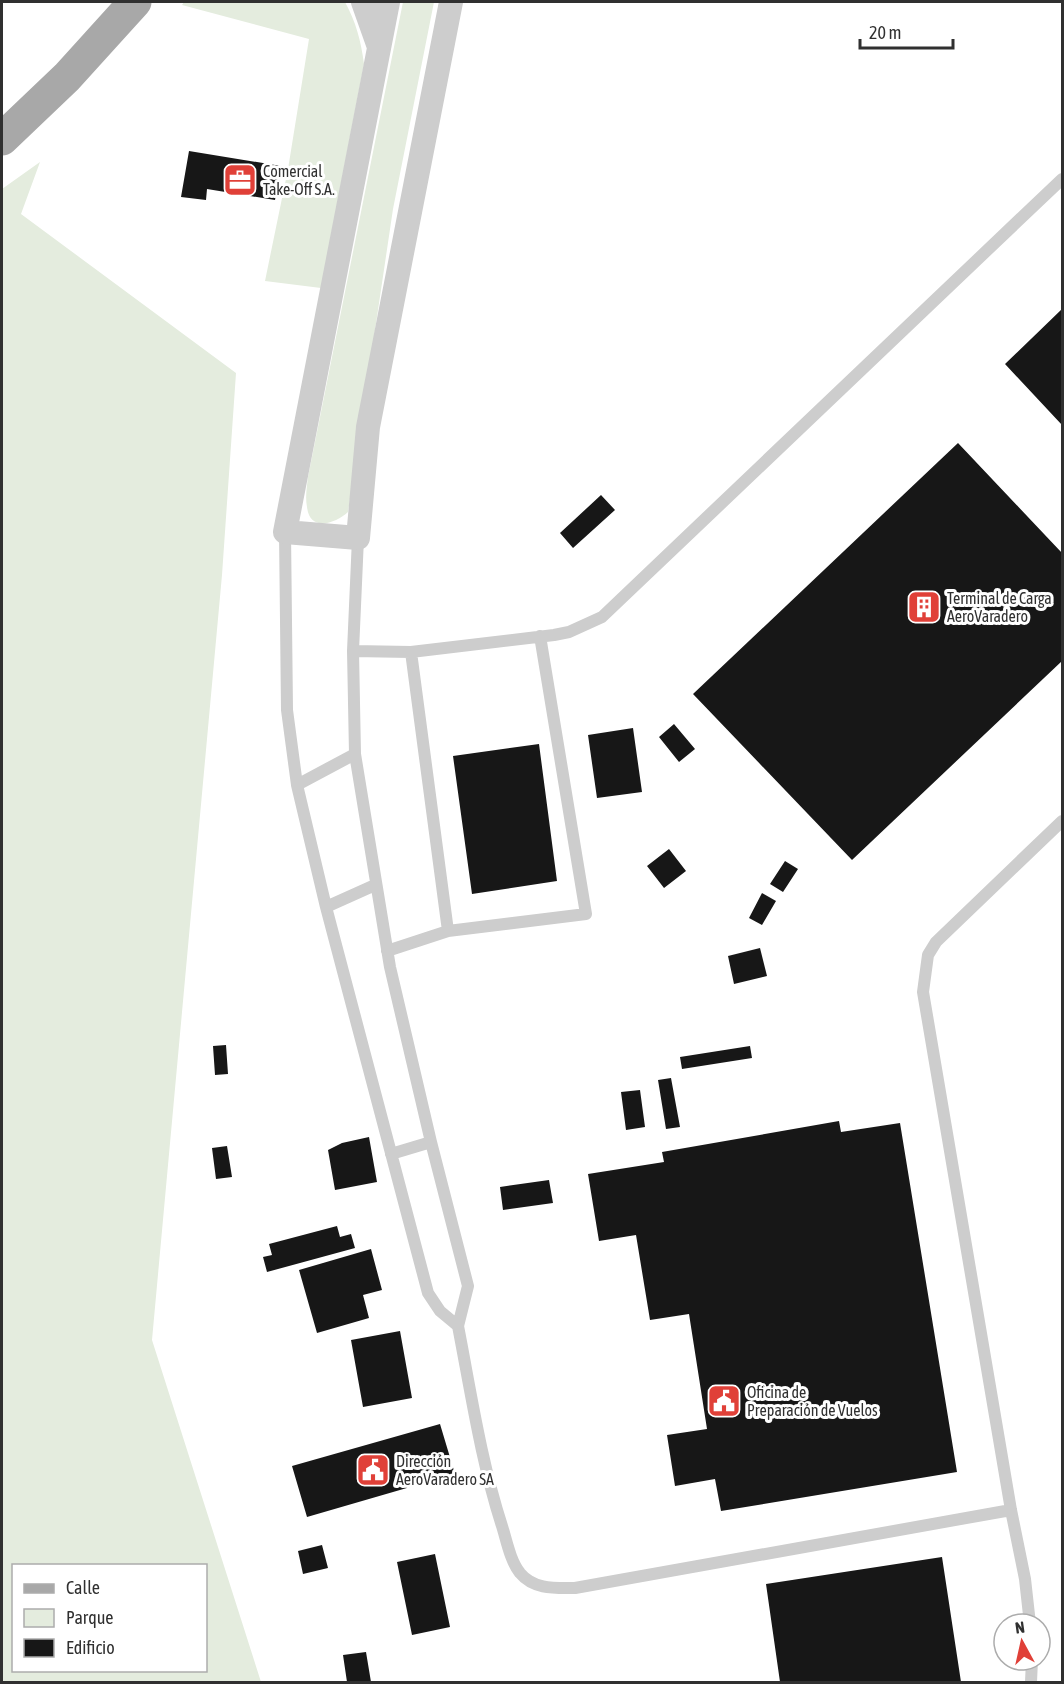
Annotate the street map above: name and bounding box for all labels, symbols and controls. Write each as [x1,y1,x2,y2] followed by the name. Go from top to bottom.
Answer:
[860,12,953,50] scale bar
[869,22,901,43] text: 20 m
[222,162,258,198] office icon: Comercial Take-Off S.A.
[263,162,335,198] place label: Comercial Take-Off S.A.
[906,589,942,625] building icon: Terminal de Carga AeroVaradero
[947,589,1052,625] place label: Terminal de Carga AeroVaradero
[706,1383,742,1419] public building icon: Oficina de Preparación de Vuelos
[747,1383,878,1420] place label: Oficina de Preparación de Vuelos
[355,1452,391,1488] public building icon: Dirección AeroVaradero SA
[396,1452,494,1488] place label: Dirección AeroVaradero SA
[12,1564,207,1672] legend
[66,1577,100,1598] text: Calle
[66,1607,114,1628] text: Parque
[992,1612,1052,1672] north arrow
[1014,1618,1026,1637] text: N
[66,1637,115,1658] text: Edificio

